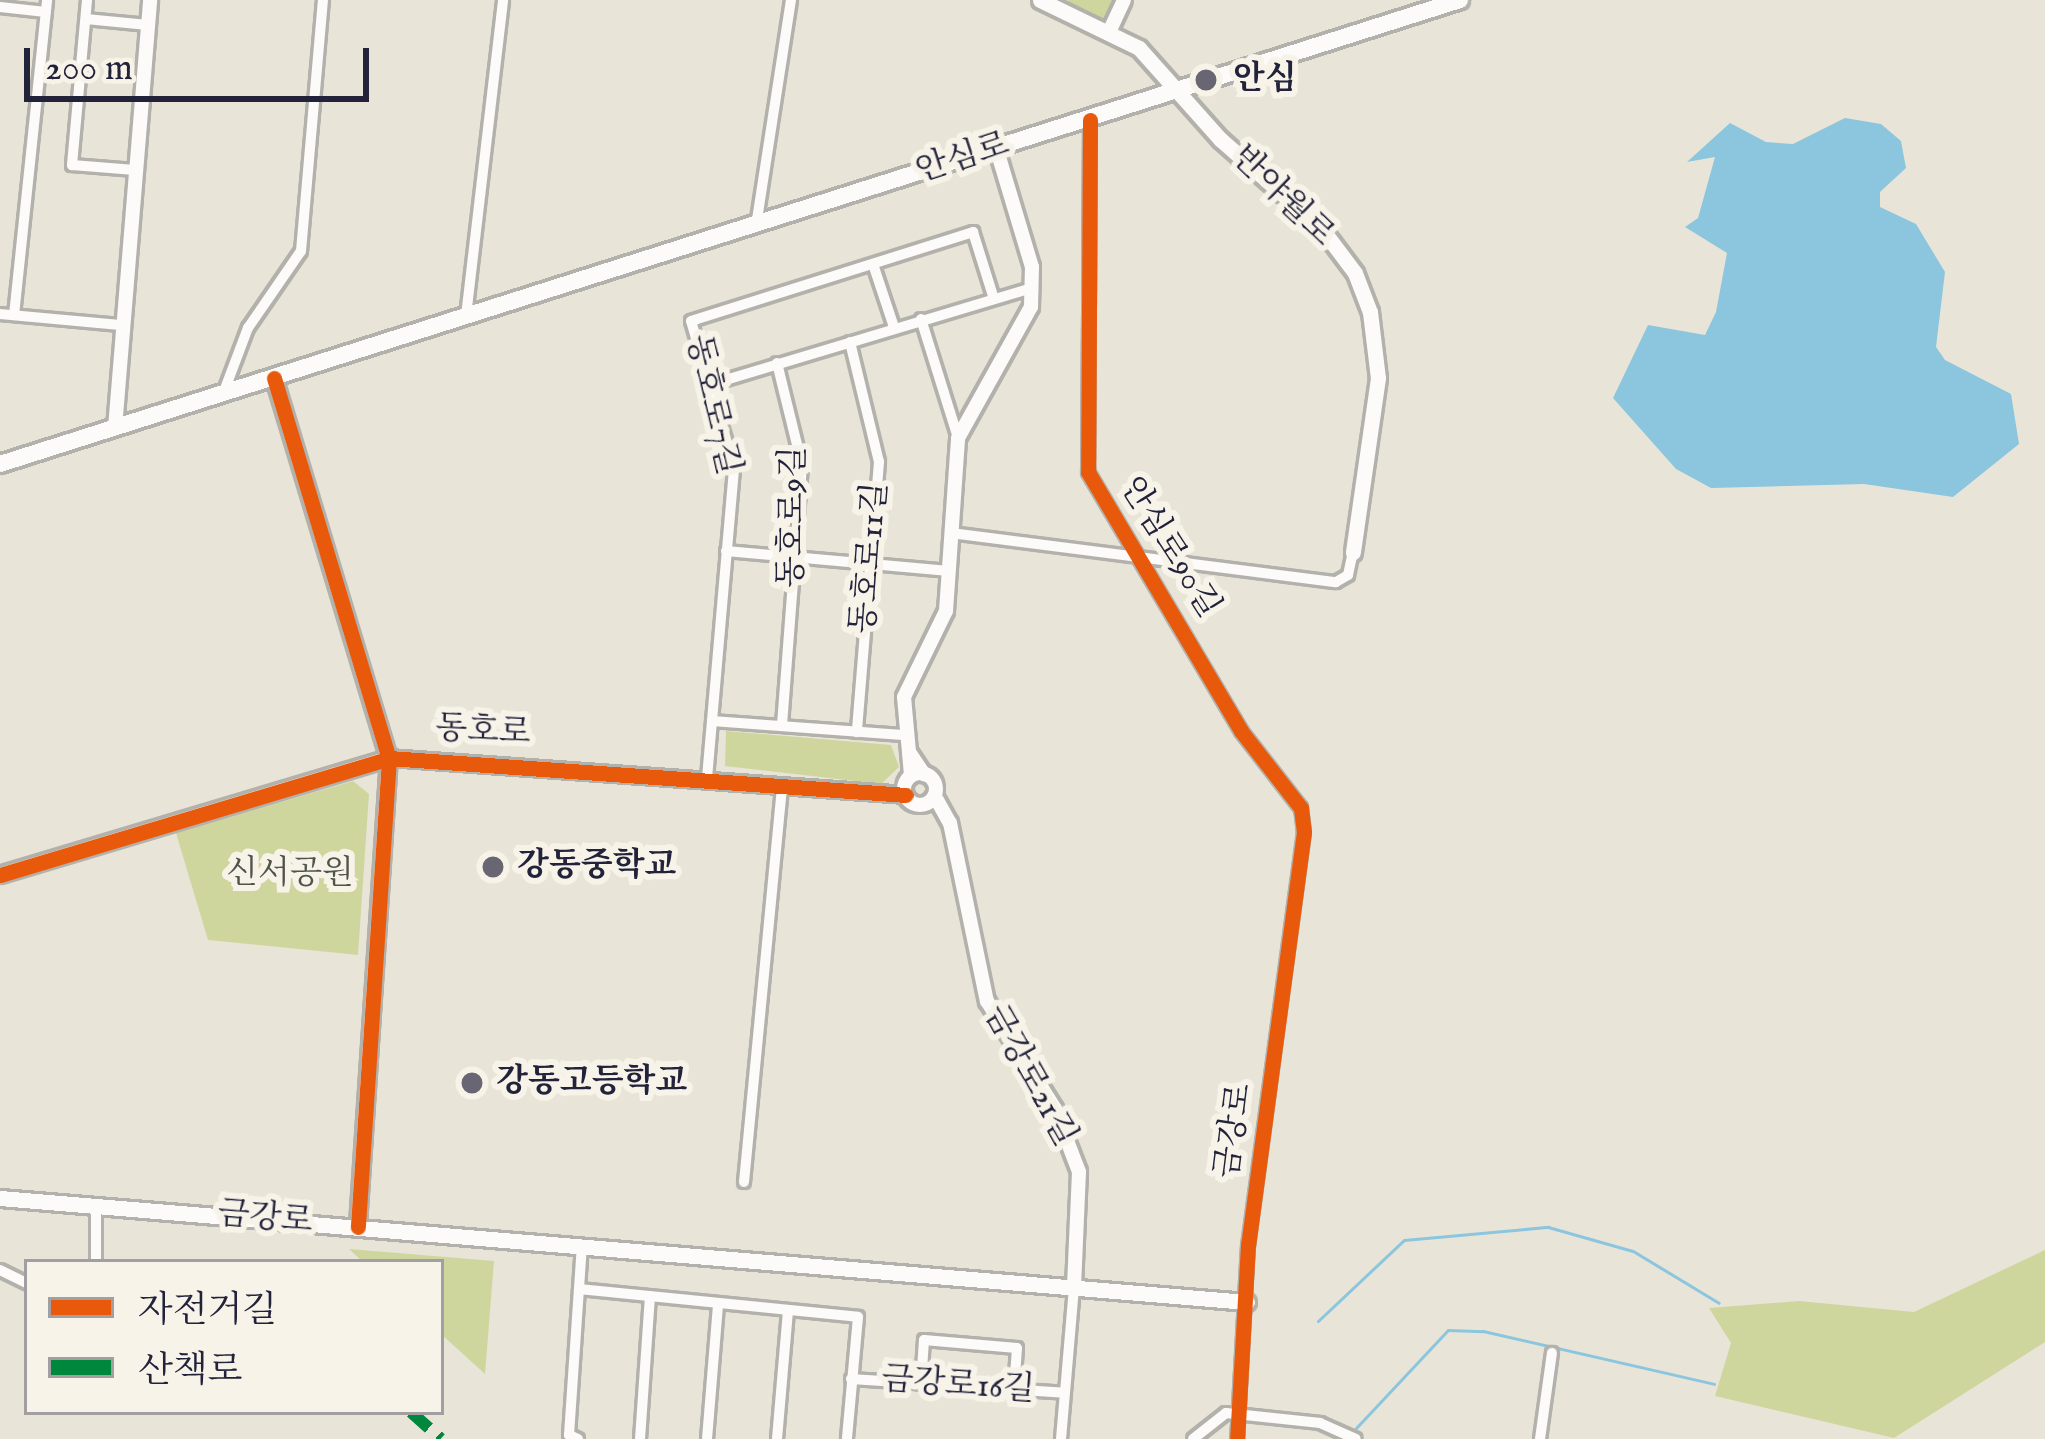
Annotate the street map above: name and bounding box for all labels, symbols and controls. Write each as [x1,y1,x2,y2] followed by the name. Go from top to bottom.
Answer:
[30,24,375,98] scale bar
[45,46,133,92] text: 200 m
[1233,60,1297,100] place label: 안심
[1190,64,1222,96] marker: 안심
[911,125,1015,193] street label: 안심로
[1222,138,1342,256] street label: 반야월로
[677,331,747,479] street label: 동호로7길
[773,446,815,588] street label: 동호로9길
[1110,470,1228,626] street label: 안심로90길
[845,481,897,635] street label: 동호로11길
[434,710,532,754] street label: 동호로
[517,847,676,887] place label: 강동중학교
[480,854,506,880] marker: 강동중학교
[226,855,354,895] park label: 신서공원
[974,998,1084,1154] street label: 금강로21길
[496,1063,687,1103] place label: 강동고등학교
[459,1070,485,1096] marker: 강동고등학교
[1209,1081,1261,1181] street label: 금강로
[216,1195,314,1243] street label: 금강로
[24,1259,444,1415] legend
[138,1288,277,1334] text: 자전거길
[138,1348,242,1394] text: 산책로
[880,1361,1036,1411] street label: 금강로16길

